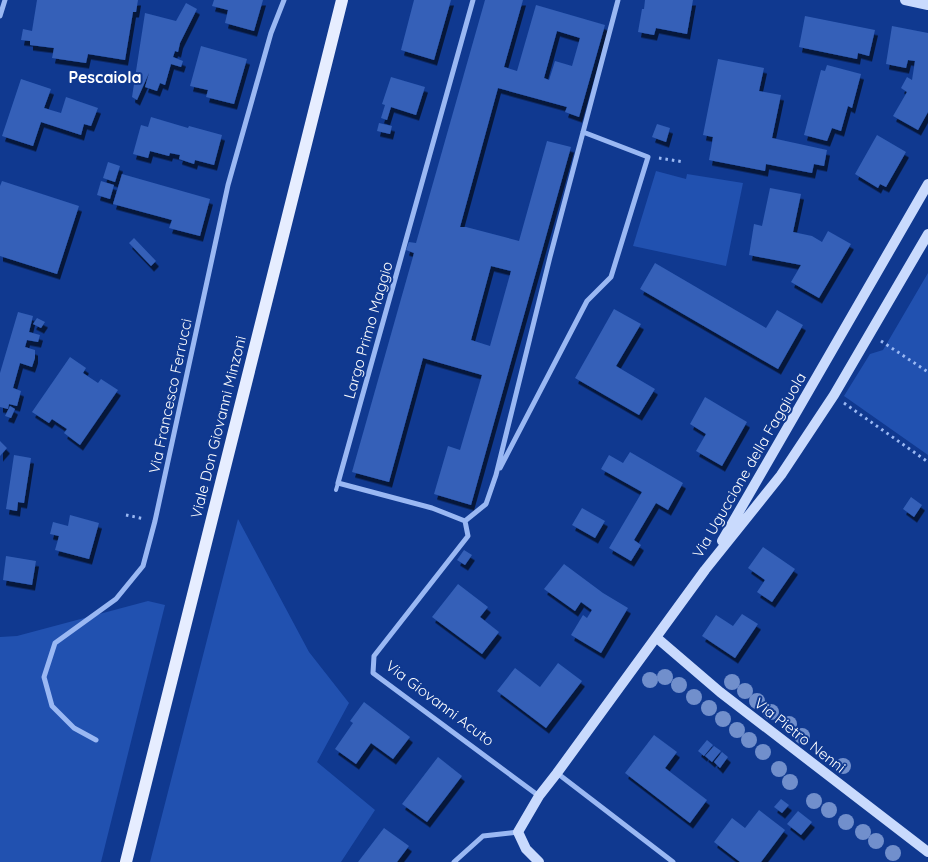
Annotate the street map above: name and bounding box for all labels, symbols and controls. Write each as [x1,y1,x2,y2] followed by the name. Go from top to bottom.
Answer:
[68,67,142,87] district label: Pescaiola
[339,259,397,401] street label: Largo Primo Maggio
[144,317,196,475] street label: Via Francesco Ferrucci
[186,334,250,520] street label: Viale Don Giovanni Minzoni
[688,369,810,561] street label: Via Uguccione della Faggiuola
[382,656,498,750] street label: Via Giovanni Acuto
[751,693,849,777] street label: Via Pietro Nenni

